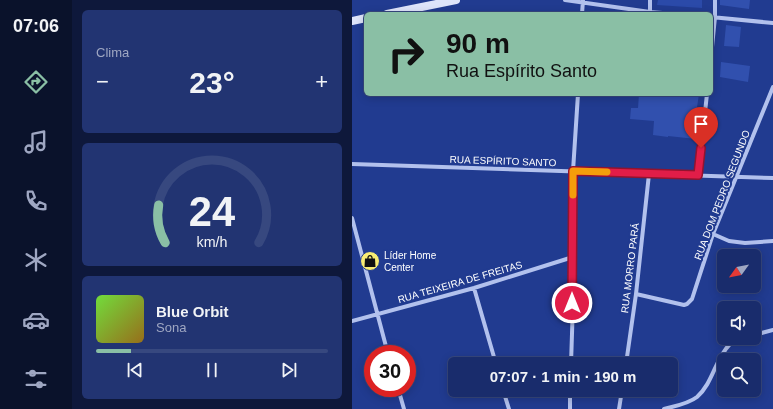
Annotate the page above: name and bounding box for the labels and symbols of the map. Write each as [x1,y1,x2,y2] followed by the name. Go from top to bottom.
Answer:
[684,107,718,148] pin
[692,128,752,262] street label: RUA DOM PEDRO SEGUNDO
[449,153,557,168] street label: RUA ESPÍRITO SANTO
[618,222,641,314] street label: RUA MORRO PARÁ
[717,249,761,293] north arrow
[359,250,381,272] shop icon: Líder Home Center
[384,250,437,273] place label: Líder Home Center
[396,259,524,305] street label: RUA TEIXEIRA DE FREITAS
[551,282,593,324] position arrow
[364,345,416,397] speed limit sign: 30

